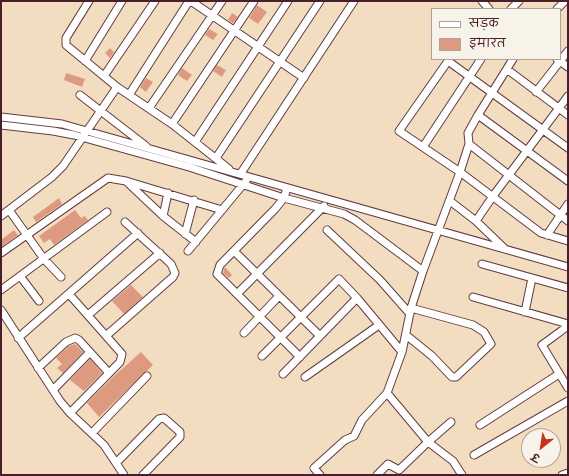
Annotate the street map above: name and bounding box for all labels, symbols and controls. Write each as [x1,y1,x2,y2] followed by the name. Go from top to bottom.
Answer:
[431,8,561,60] legend
[469,14,499,30] text: सड़क
[469,34,506,50] text: इमारत
[521,428,561,468] north arrow
[528,450,542,466] text: उ

